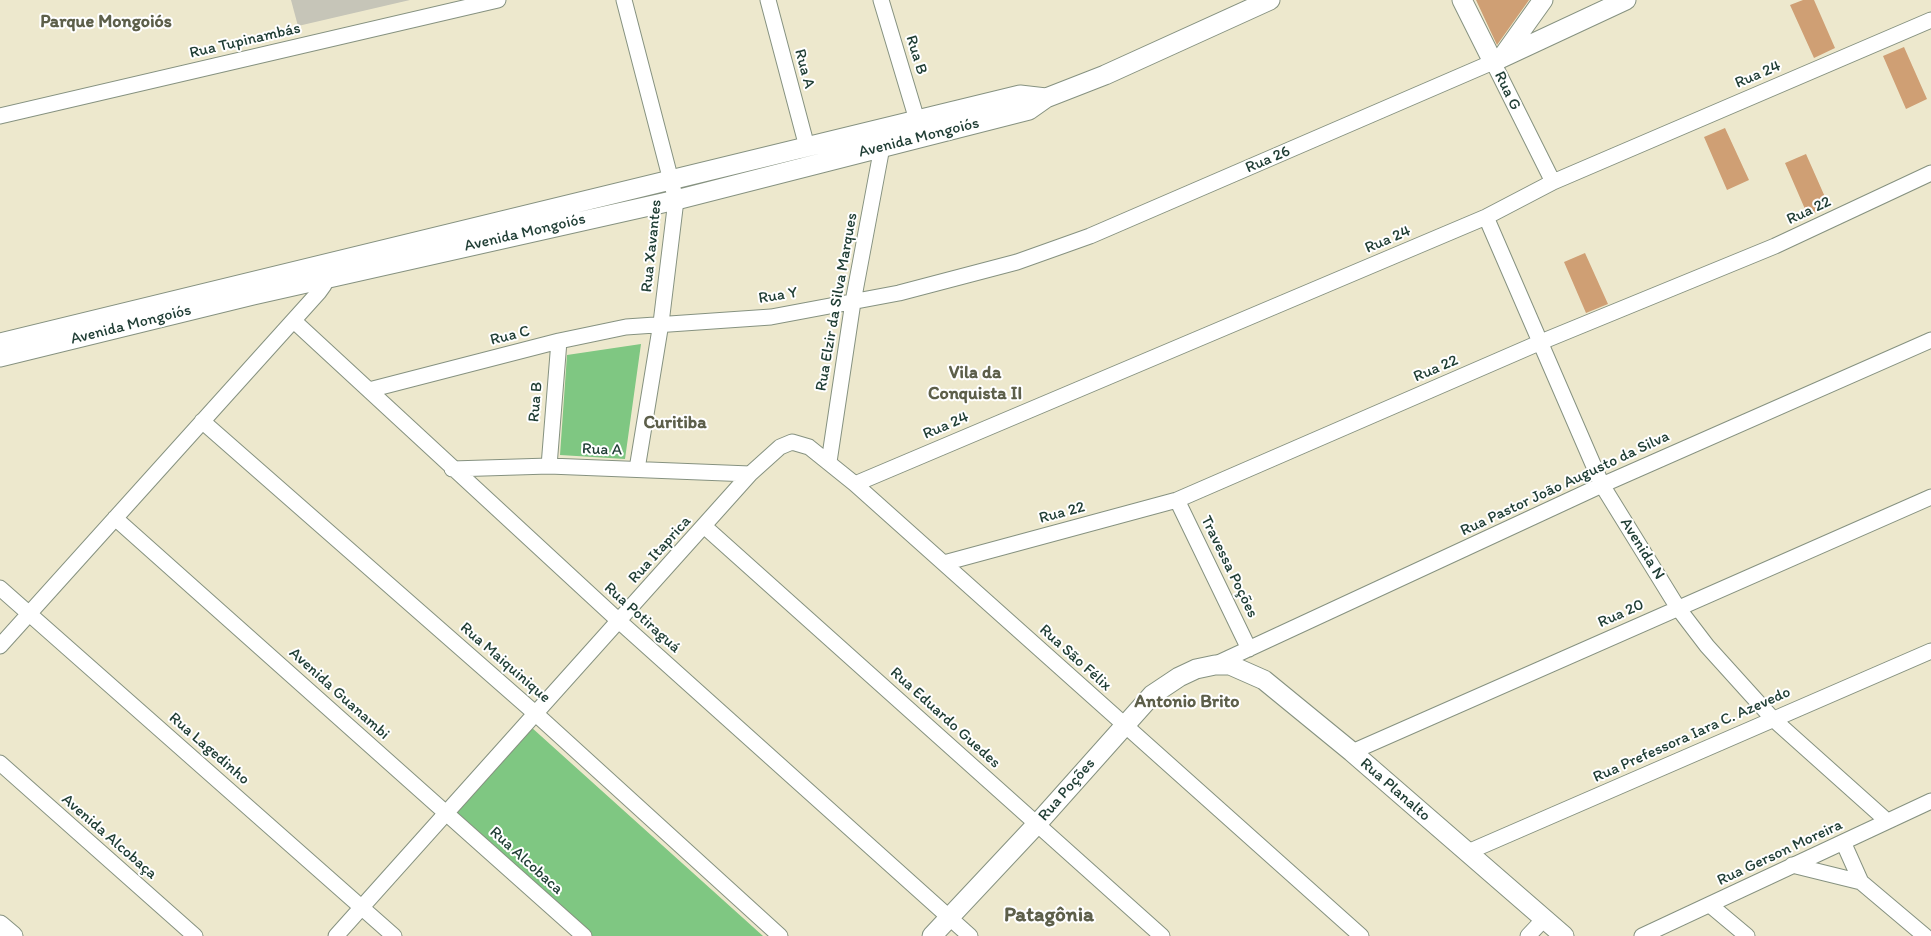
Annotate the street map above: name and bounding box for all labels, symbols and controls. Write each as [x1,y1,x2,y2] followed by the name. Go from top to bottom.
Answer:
[40,11,172,33] district label: Parque Mongoiós
[188,19,302,63] street label: Rua Tupinambás
[901,33,931,77] street label: Rua B
[790,47,818,91] street label: Rua A
[1732,57,1784,93] street label: Rua 24
[1489,68,1525,114] street label: Rua G
[857,114,981,162] street label: Avenida Mongoiós
[1243,142,1293,178] street label: Rua 26
[1784,192,1834,230] street label: Rua 22
[638,199,666,293] street label: Rua Xavantes
[463,210,587,256] street label: Avenida Mongoiós
[812,211,862,393] street label: Rua Elzir da Silva Marques
[1362,222,1414,258] street label: Rua 24
[757,283,799,309] street label: Rua Y
[69,301,193,349] street label: Avenida Mongoiós
[488,322,532,350] street label: Rua C
[1411,351,1461,387] street label: Rua 22
[928,362,1022,404] district label: Vila da Conquista II
[525,381,547,423] street label: Rua B
[920,408,972,444] street label: Rua 24
[643,412,707,434] district label: Curitiba
[1457,427,1673,541] street label: Rua Pastor João Augusto da Silva
[582,440,622,460] street label: Rua A
[1037,498,1087,528] street label: Rua 22
[625,512,695,588] street label: Rua Itaprica
[1196,513,1262,621] street label: Travessa Poções
[1616,515,1668,583] street label: Avenida N
[600,579,684,657] street label: Rua Potiraguá
[1595,595,1647,633] street label: Rua 20
[456,619,554,707] street label: Rua Maiquinique
[1035,621,1115,695] street label: Rua São Félix
[285,644,393,744] street label: Avenida Guanambi
[886,663,1004,773] street label: Rua Eduardo Guedes
[1590,683,1794,787] street label: Rua Prefessora Iara C. Azevedo
[1135,691,1239,713] district label: Antonio Brito
[165,709,253,789] street label: Rua Lagedinho
[1356,754,1434,826] street label: Rua Planalto
[1034,755,1100,825] street label: Rua Poções
[57,790,161,884] street label: Avenida Alcobaça
[1714,816,1846,890] street label: Rua Gerson Moreira
[485,823,567,899] street label: Rua Alcobaca
[1004,903,1094,929] district label: Patagônia

